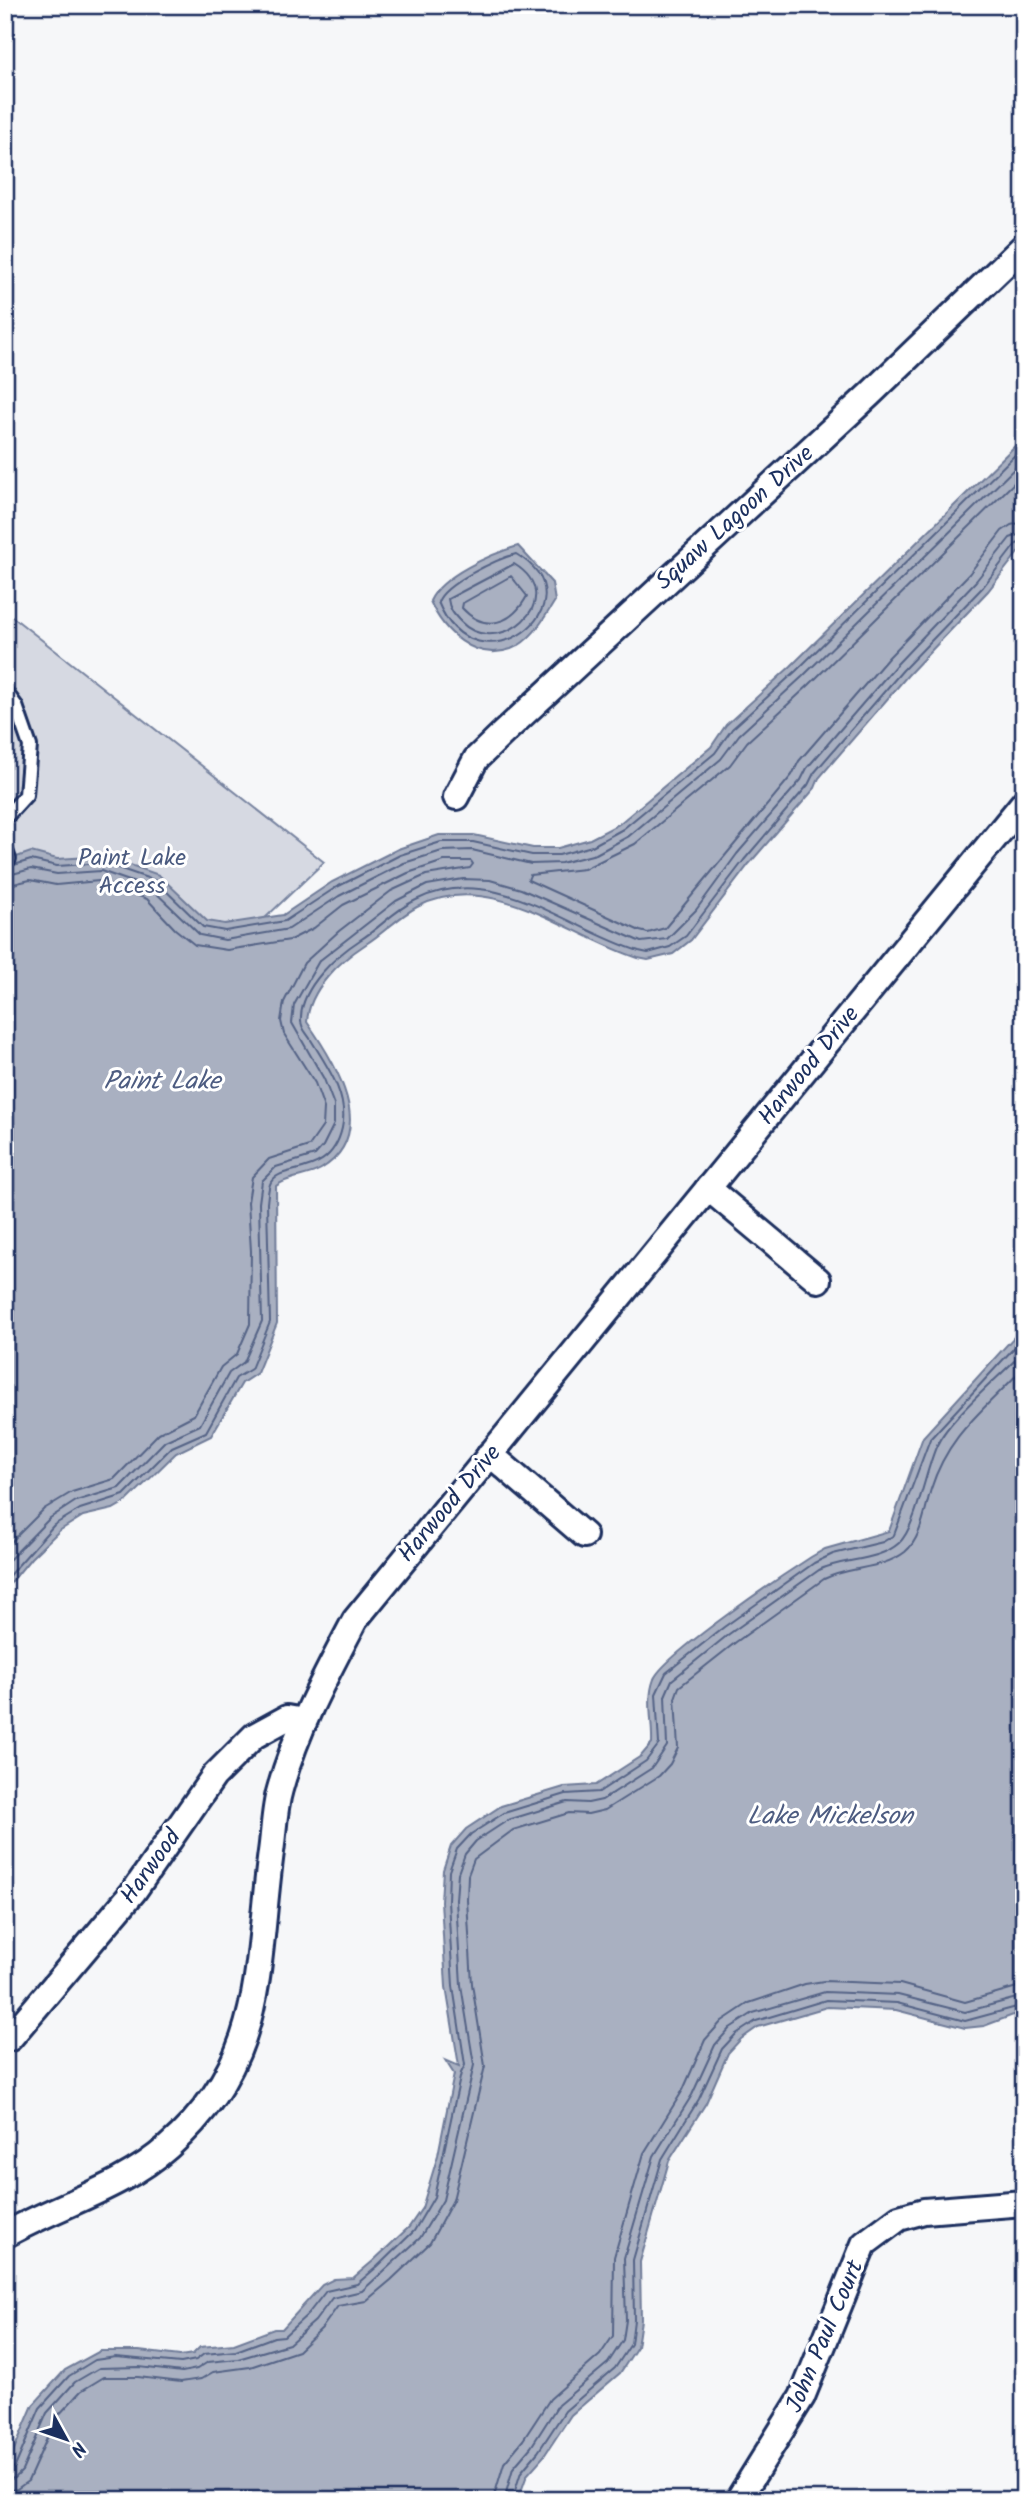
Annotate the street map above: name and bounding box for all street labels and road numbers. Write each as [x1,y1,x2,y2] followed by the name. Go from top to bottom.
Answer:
[647,436,824,600] street label: Squaw Lagoon Drive
[748,997,870,1134] street label: Harwood Drive
[389,1436,512,1572] street label: Harwood Drive
[110,1820,193,1913] street label: Harwood
[776,2253,875,2419] street label: John Paul Court

